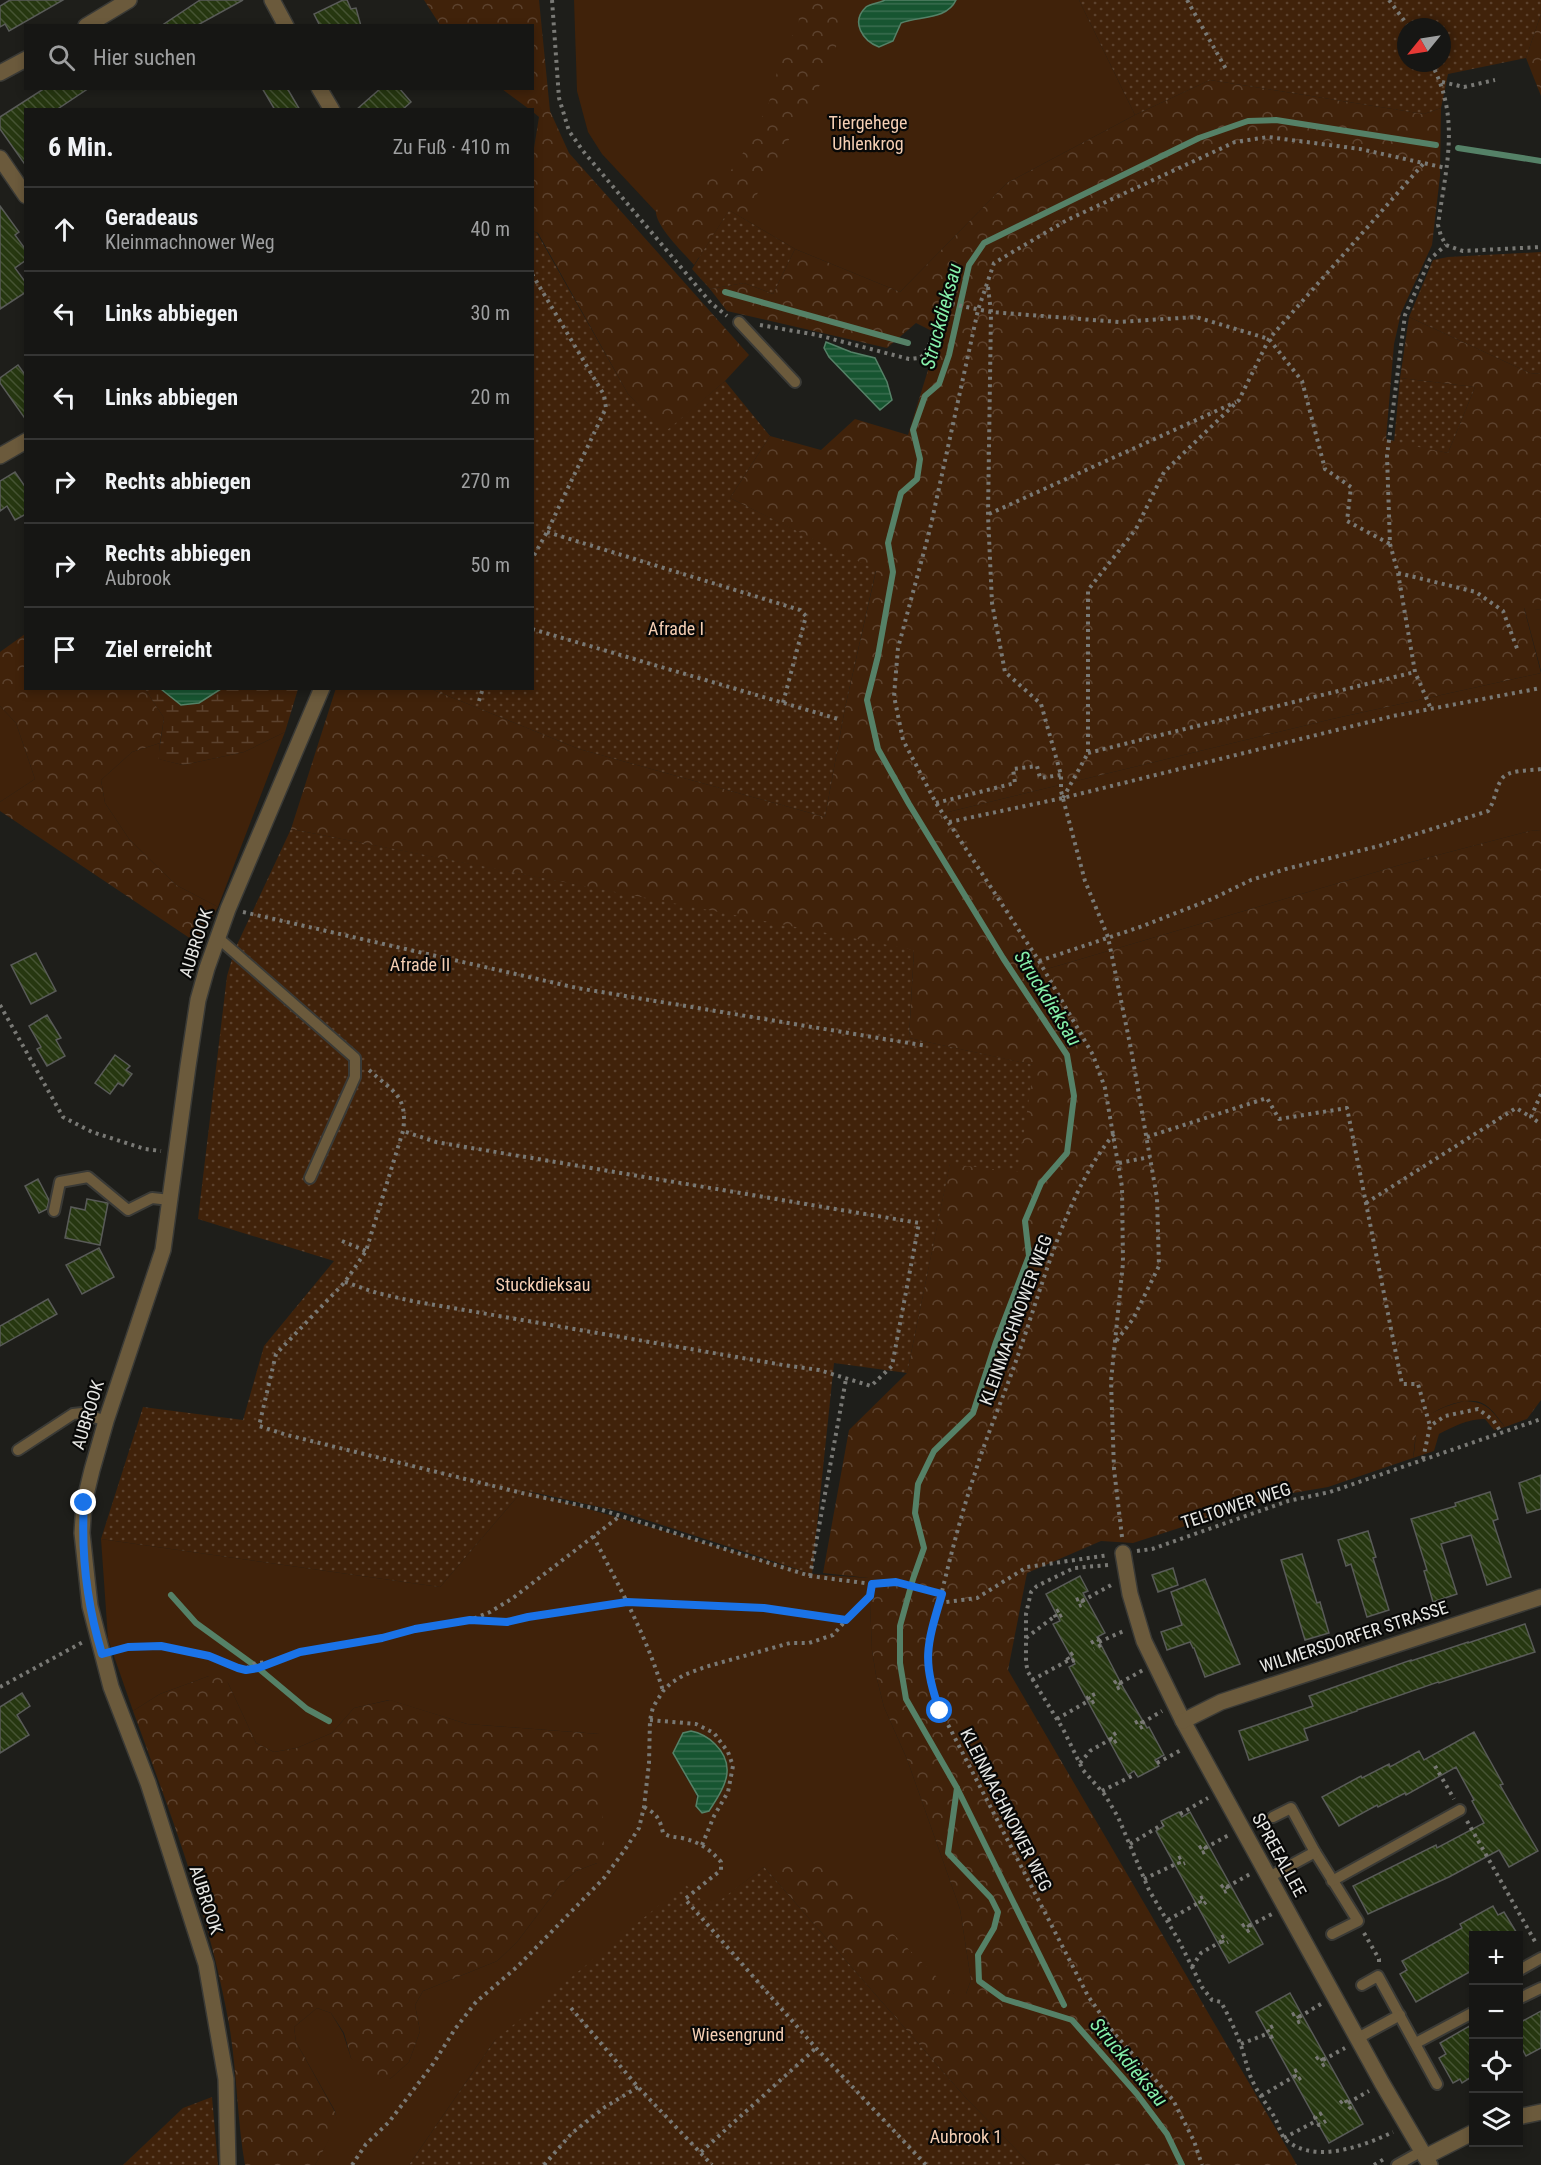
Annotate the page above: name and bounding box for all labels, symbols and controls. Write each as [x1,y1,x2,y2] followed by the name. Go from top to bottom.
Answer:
[1397,18,1451,72] north arrow
[24,24,534,90] search box
[45,41,78,74] icon: search
[93,45,196,70] text: Hier suchen
[828,112,908,154] park label: Tiergehege Uhlenkrog
[48,132,114,162] text: 6 Min.
[393,135,510,159] text: Zu Fuß · 410 m
[105,205,198,230] text: Geradeaus
[48,213,81,246] icon: ahead
[471,217,510,241] text: 40 m
[105,230,275,254] text: Kleinmachnower Weg
[915,261,967,371] water label: Struckdieksau
[48,297,81,330] icon: left
[105,301,238,326] text: Links abbiegen
[471,301,510,325] text: 30 m
[48,381,81,414] icon: left
[105,385,238,410] text: Links abbiegen
[471,385,510,409] text: 20 m
[48,465,81,498] icon: right
[105,469,251,494] text: Rechts abbiegen
[461,469,510,493] text: 270 m
[105,541,251,566] text: Rechts abbiegen
[48,549,81,582] icon: right
[471,553,510,577] text: 50 m
[105,566,171,590] text: Aubrook
[648,618,704,639] park label: Afrade I
[48,633,81,666] icon: arrive
[105,637,212,662] text: Ziel erreicht
[175,906,217,980] street label: AUBROOK
[1009,946,1087,1050] water label: Struckdieksau
[390,954,450,975] park label: Afrade II
[975,1232,1056,1408] street label: KLEINMACHNOWER WEG
[496,1274,590,1295] park label: Stuckdieksau
[67,1378,108,1452] street label: AUBROOK
[1178,1478,1293,1533] street label: TELTOWER WEG
[70,1489,96,1515] route end
[1257,1596,1451,1677] street label: WILMERSDORFER STRASSE
[926,1697,952,1723] route start
[956,1725,1057,1895] street label: KLEINMACHNOWER WEG
[1248,1809,1311,1900] street label: SPREEALLEE
[185,1863,228,1937] street label: AUBROOK
[1469,1931,1523,2147] map controls
[1469,1931,1523,1985] button: +
[1469,1985,1523,2039] button: −
[1085,2013,1173,2111] water label: Struckdieksau
[692,2024,784,2045] park label: Wiesengrund
[1469,2039,1523,2093] button: locate
[1469,2093,1523,2147] button: layers
[930,2126,1002,2147] park label: Aubrook 1

